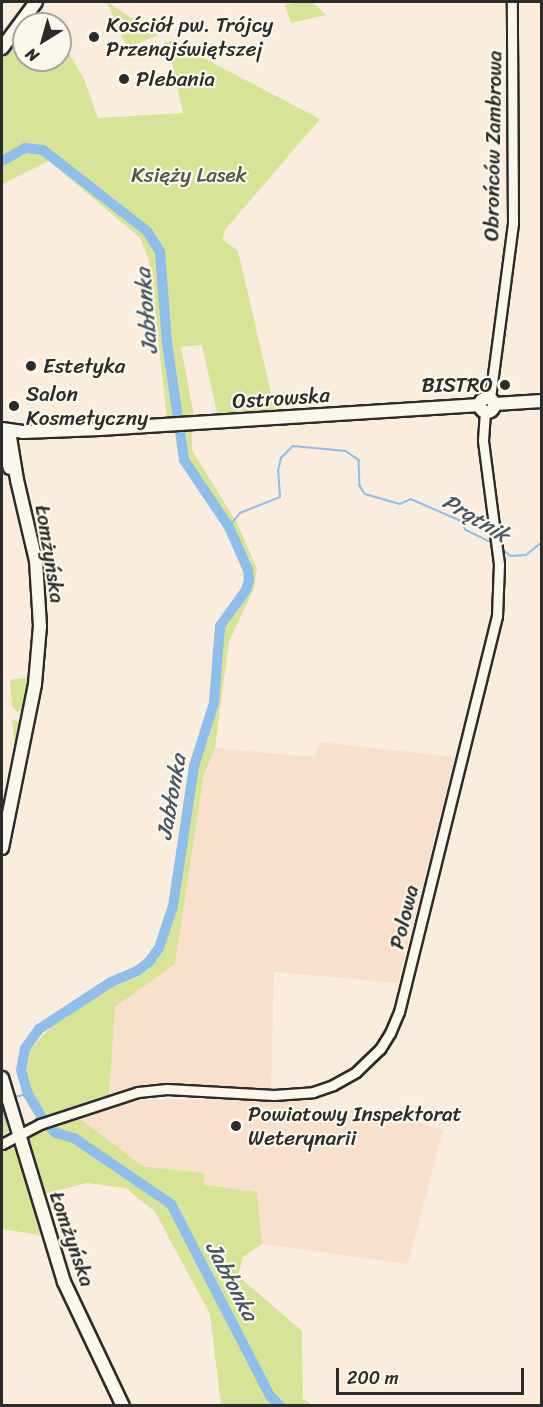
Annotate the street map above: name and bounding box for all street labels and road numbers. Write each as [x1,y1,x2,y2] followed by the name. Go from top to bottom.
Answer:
[479,51,507,241] street label: Obrońców Zambrowa
[231,382,331,414] street label: Ostrowska
[30,503,70,605] street label: Łomżyńska
[384,882,424,952] street label: Polowa
[44,1188,100,1290] street label: Łomżyńska

